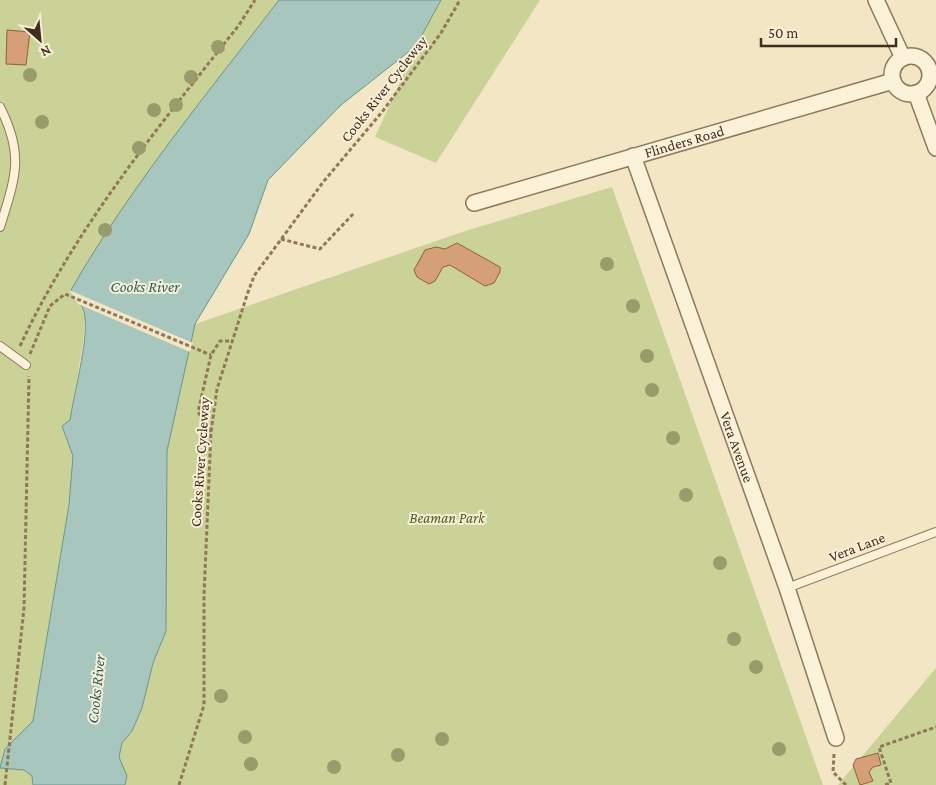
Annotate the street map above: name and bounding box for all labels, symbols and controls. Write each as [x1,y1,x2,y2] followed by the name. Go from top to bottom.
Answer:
[15,15,65,65] north arrow
[761,15,896,47] scale bar
[768,25,798,41] text: 50 m
[338,33,431,146] street label: Cooks River Cycleway
[38,42,54,61] text: N
[643,123,726,161] street label: Flinders Road
[110,278,180,295] water label: Cooks River
[187,396,214,528] street label: Cooks River Cycleway
[717,410,757,485] street label: Vera Avenue
[409,510,486,526] park label: Beaman Park
[827,529,888,565] street label: Vera Lane
[84,653,108,724] water label: Cooks River

